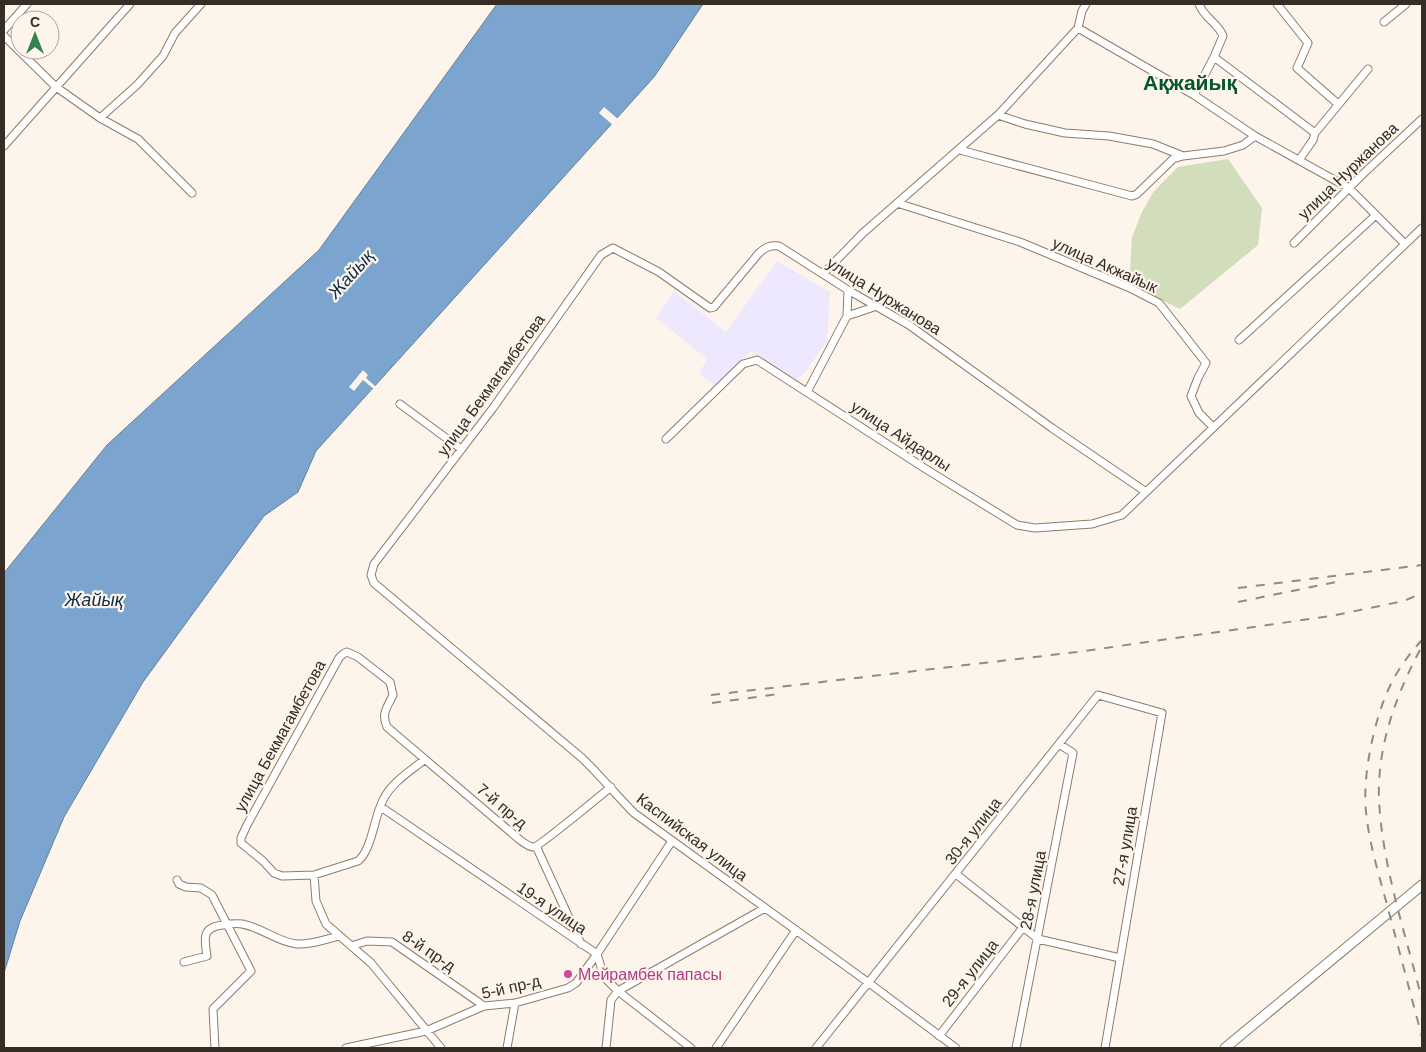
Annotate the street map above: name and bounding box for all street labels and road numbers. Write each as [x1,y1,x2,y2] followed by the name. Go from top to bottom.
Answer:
[1295,119,1401,223] street label: улица Нуржанова
[1050,234,1161,296] street label: улица Акжайык
[824,254,944,338] street label: улица Нуржанова
[434,311,548,459] street label: улица Бекмагамбетова
[848,397,954,475] street label: улица Айдарлы
[231,657,329,815] street label: улица Бекмагамбетова
[474,780,531,832] street label: 7-й пр-д
[633,790,751,884] street label: Каспийская улица
[942,794,1004,868] street label: 30-я улица
[1110,805,1140,887] street label: 27-я улица
[1017,849,1049,931] street label: 28-я улица
[514,879,590,938] street label: 19-я улица
[399,927,459,975] street label: 8-й пр-д
[939,936,1001,1010] street label: 29-я улица
[480,972,543,1002] street label: 5-й пр-д

